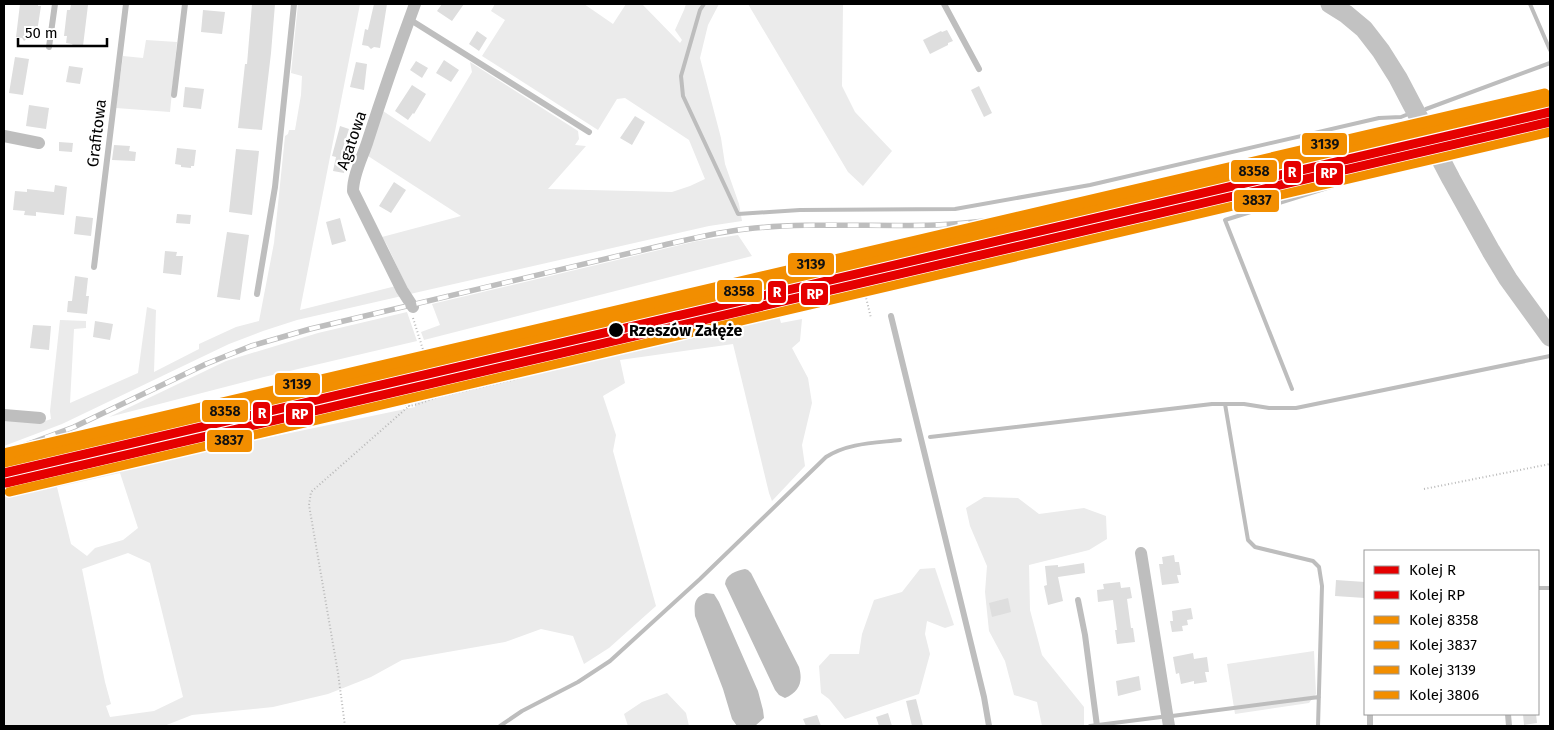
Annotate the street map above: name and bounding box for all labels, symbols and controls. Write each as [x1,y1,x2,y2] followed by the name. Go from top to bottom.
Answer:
[18,15,106,47] scale bar
[25,24,58,42] text: 50 m
[83,98,110,168] street label: Grafitowa
[333,108,370,172] street label: Agatowa
[1301,132,1348,156] line badge: 3139
[1310,136,1339,153] text: 3139
[1230,159,1278,183] line badge: 8358
[1283,160,1302,184] line badge: R
[1315,162,1344,186] line badge: RP
[1238,163,1270,180] text: 8358
[1288,164,1297,181] text: R
[1320,165,1338,182] text: RP
[1233,189,1280,213] line badge: 3837
[1241,192,1272,209] text: 3837
[787,252,835,276] line badge: 3139
[796,256,825,273] text: 3139
[716,279,763,303] line badge: 8358
[767,280,787,304] line badge: R
[800,282,829,306] line badge: RP
[723,283,755,300] text: 8358
[773,284,782,301] text: R
[806,286,824,303] text: RP
[607,321,625,339] marker: Rzeszów Załęże
[629,321,742,340] place label: Rzeszów Załęże
[274,372,321,396] line badge: 3139
[282,376,311,393] text: 3139
[201,399,249,423] line badge: 8358
[252,401,271,425] line badge: R
[285,402,314,426] line badge: RP
[209,403,241,420] text: 8358
[258,405,267,422] text: R
[291,406,309,423] text: RP
[206,429,253,453] line badge: 3837
[213,432,244,449] text: 3837
[1364,550,1539,715] legend
[1409,561,1456,579] text: Kolej R
[1409,586,1465,604] text: Kolej RP
[1409,611,1479,629] text: Kolej 8358
[1409,636,1477,654] text: Kolej 3837
[1409,661,1476,679] text: Kolej 3139
[1409,686,1479,704] text: Kolej 3806

